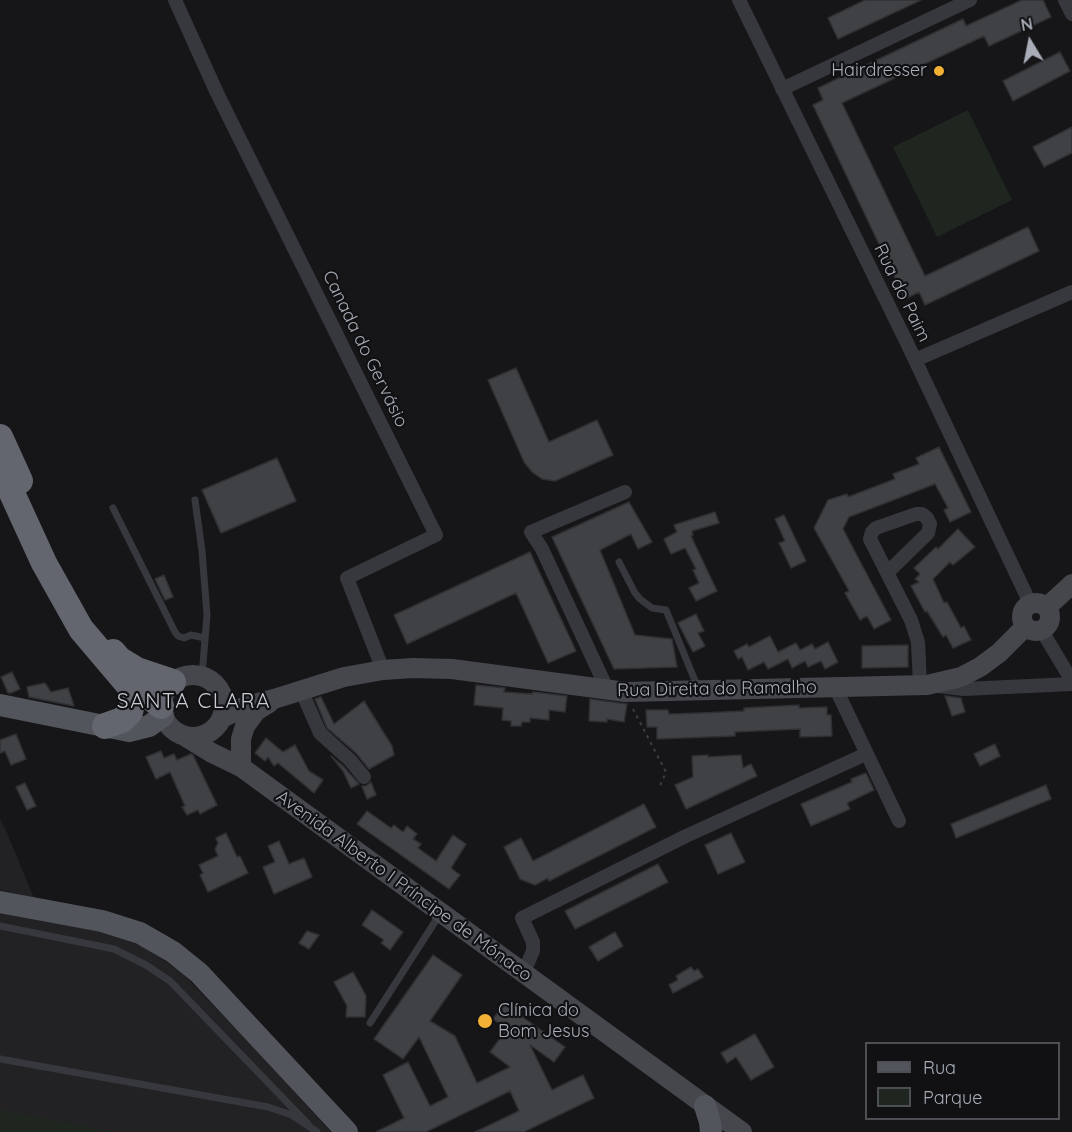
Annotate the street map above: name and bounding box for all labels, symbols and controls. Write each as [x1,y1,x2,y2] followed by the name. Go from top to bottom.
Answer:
[1000,12,1060,72] north arrow
[1019,13,1034,35] text: N
[831,60,927,82] place label: Hairdresser
[932,64,946,78] marker: Hairdresser
[869,240,935,346] street label: Rua do Paim
[318,267,412,431] street label: Canada do Gervásio
[617,676,817,702] street label: Rua Direita do Ramalho
[117,689,271,715] district label: SANTA CLARA
[272,786,536,986] street label: Avenida Alberto I Príncipe de Mónaco
[498,1000,589,1042] place label: Clínica do Bom Jesus
[476,1012,494,1030] marker: Clínica do Bom Jesus
[865,1042,1060,1120] legend
[923,1056,956,1079] text: Rua
[923,1086,982,1109] text: Parque

